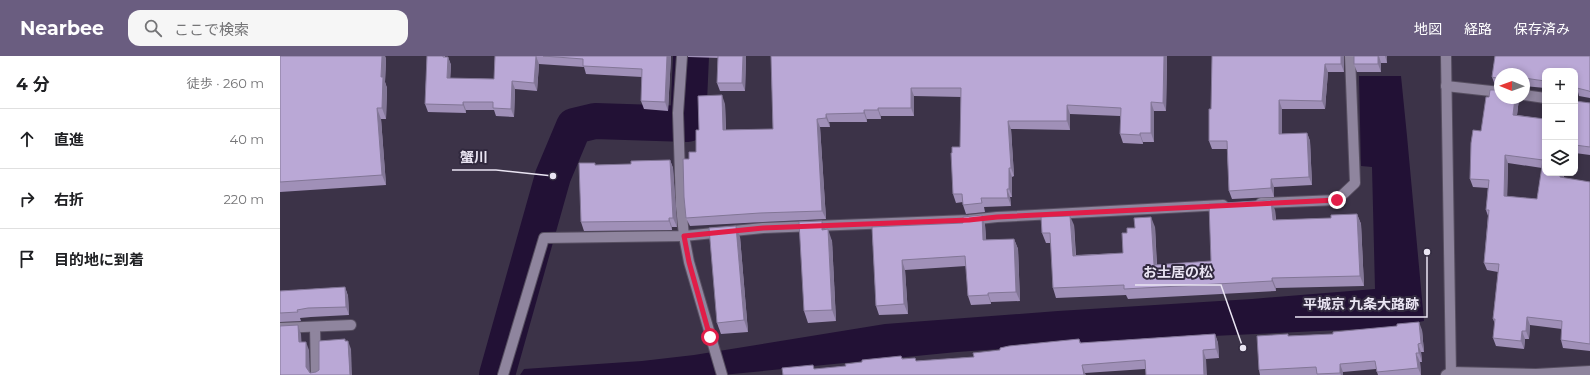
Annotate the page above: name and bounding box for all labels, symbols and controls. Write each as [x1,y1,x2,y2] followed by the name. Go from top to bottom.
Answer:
[128,10,408,46] search box
[20,17,104,40] text: Nearbee
[142,17,164,39] icon: search
[174,20,249,39] text: ここで検索
[1414,20,1442,38] text: 地図
[1464,20,1492,38] text: 経路
[1514,20,1570,38] text: 保存済み
[1494,68,1530,104] north arrow
[1542,68,1578,176] map controls
[1542,68,1578,104] button: +
[16,74,50,94] text: 4 分
[187,75,264,91] text: 徒歩 · 260 m
[1542,104,1578,140] button: −
[16,128,38,150] icon: ahead
[54,130,84,149] text: 直進
[230,131,264,147] text: 40 m
[1542,140,1578,176] button: layers
[452,144,496,170] callout: 蟹川
[460,148,488,166] text: 蟹川
[16,188,38,210] icon: right
[54,190,84,209] text: 右折
[223,191,264,207] text: 220 m
[1328,191,1346,209] route end
[16,248,38,270] icon: arrive
[54,250,144,269] text: 目的地に到着
[1135,259,1221,285] callout: お土居の松
[1143,263,1213,281] text: お土居の松
[1295,291,1427,317] callout: 平城京 九条大路跡
[1303,295,1419,313] text: 平城京 九条大路跡
[701,328,719,346] route start

